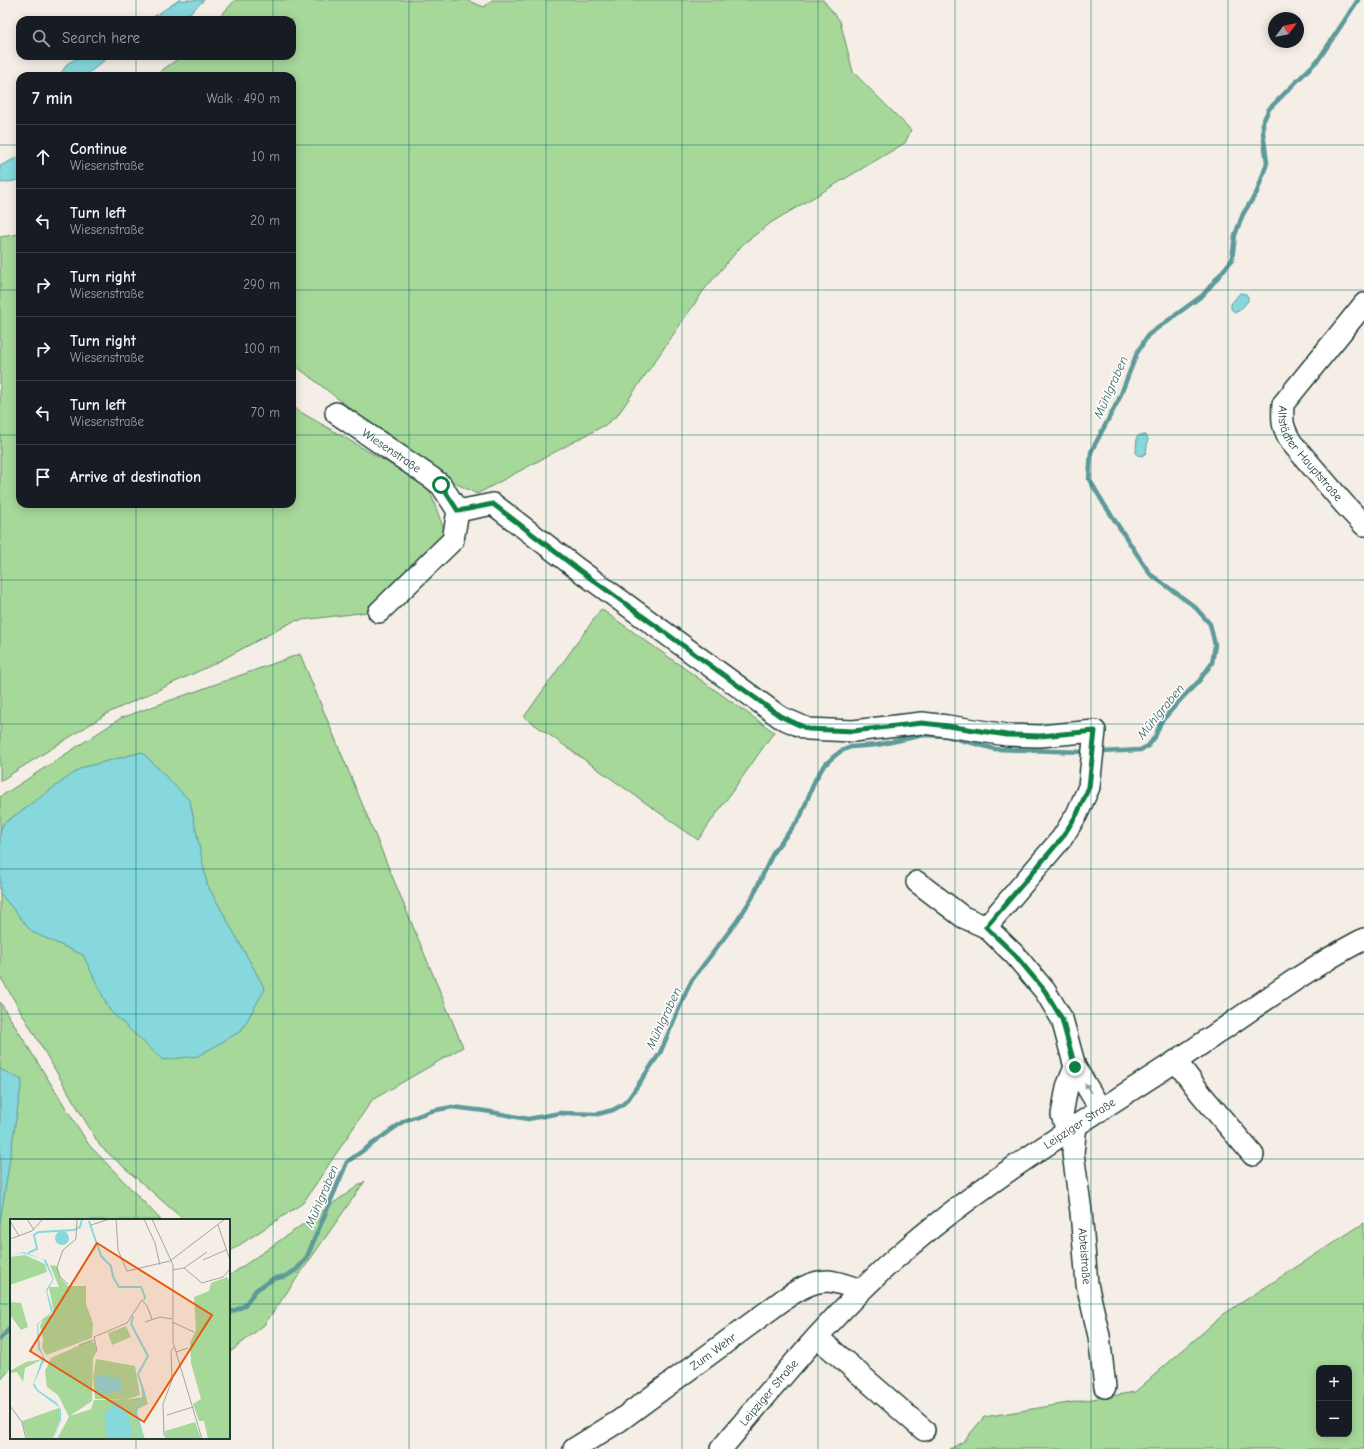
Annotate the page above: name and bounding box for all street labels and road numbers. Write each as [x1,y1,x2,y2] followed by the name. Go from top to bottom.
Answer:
[1276,405,1345,504] street label: Altstädter Hauptstraße
[359,426,424,476] street label: Wiesenstraße
[1041,1095,1118,1152] street label: Leipziger Straße
[1075,1227,1094,1285] street label: Abteistraße
[687,1330,739,1373] street label: Zum Wehr
[737,1356,801,1429] street label: Leipziger Straße

